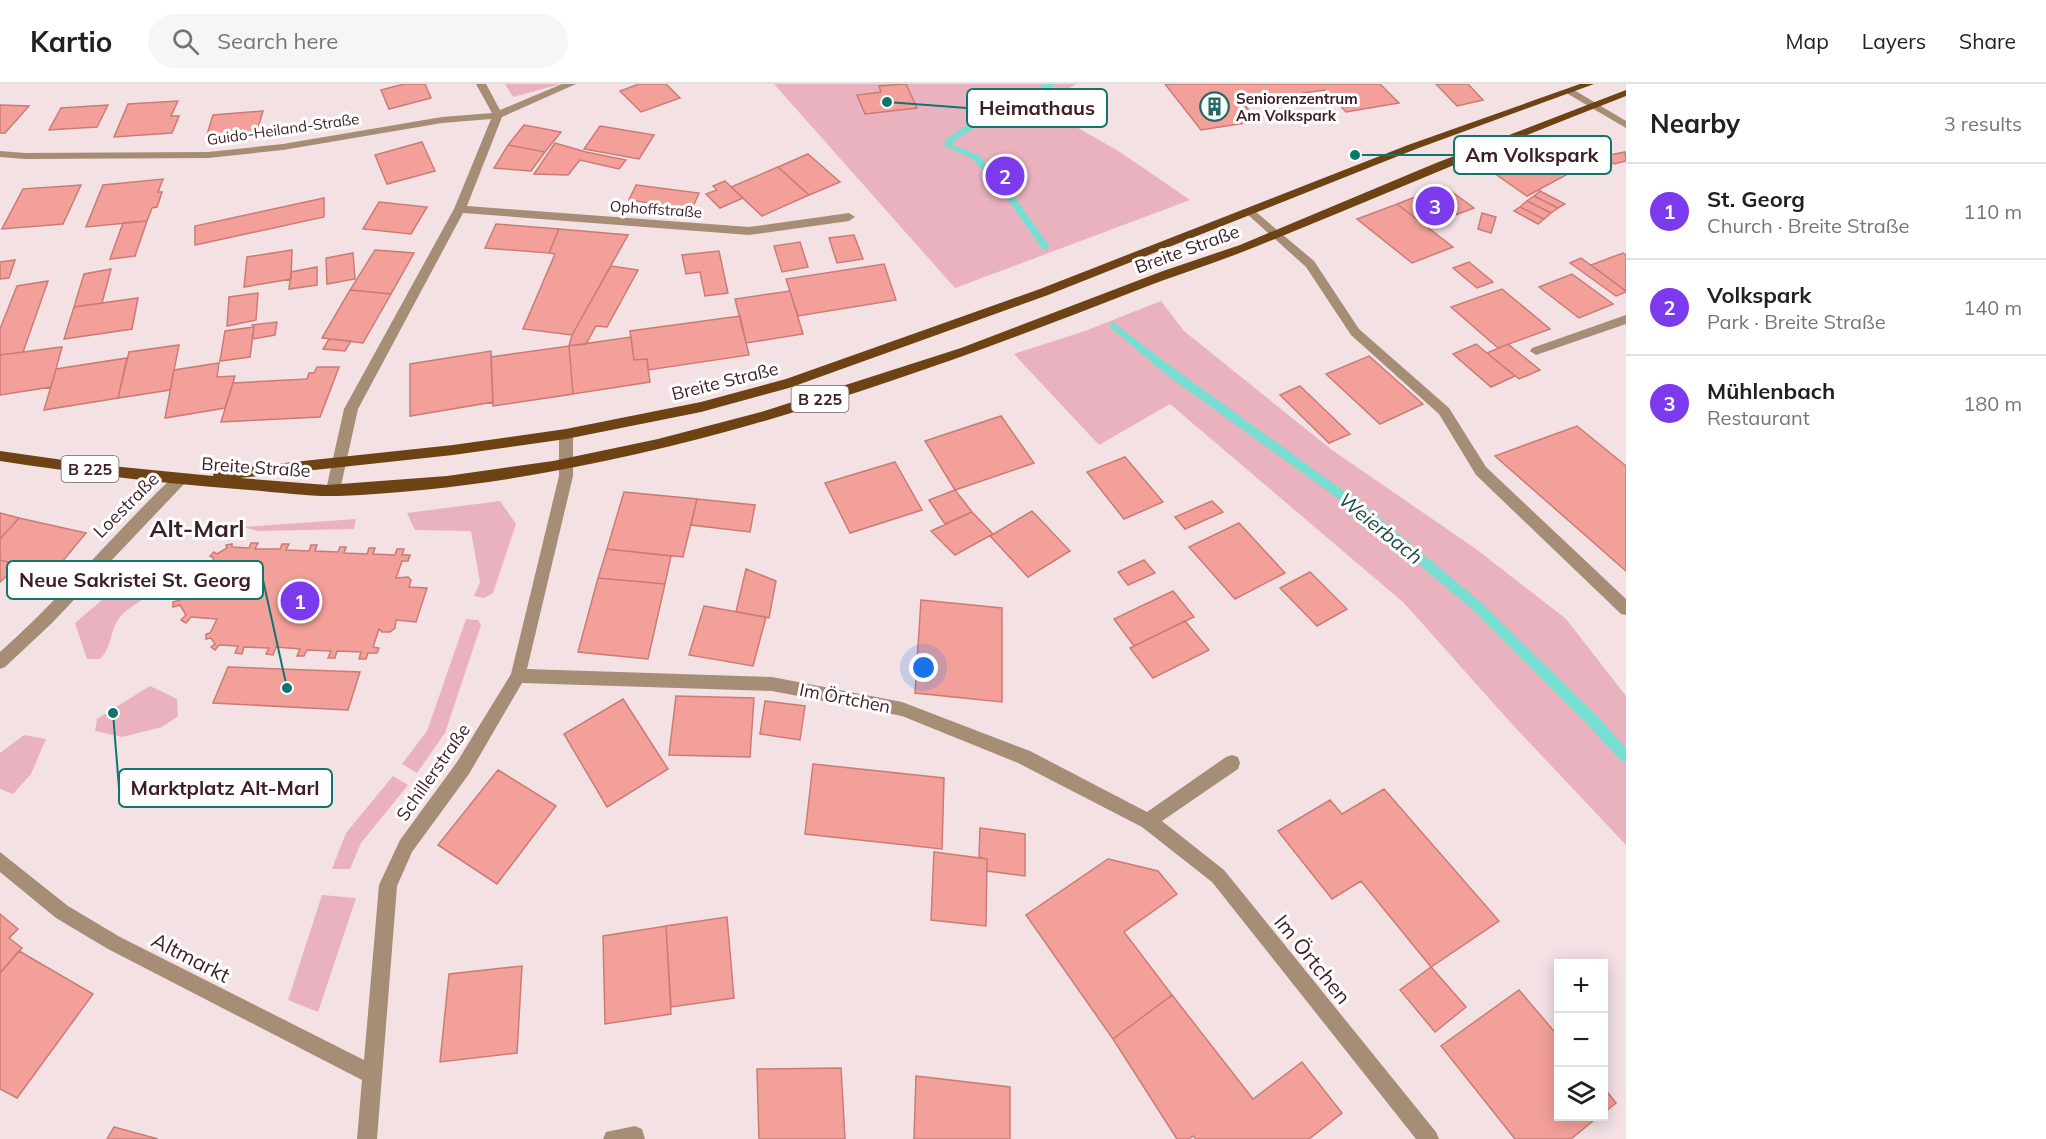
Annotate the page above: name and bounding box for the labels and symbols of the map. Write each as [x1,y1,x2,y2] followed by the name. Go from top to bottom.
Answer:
[967,89,1107,127] callout: Heimathaus
[1236,89,1358,125] place label: Seniorenzentrum Am Volkspark
[1199,91,1231,123] building icon: Seniorenzentrum Am Volkspark
[979,95,1095,120] text: Heimathaus
[206,109,360,149] street label: Guido-Heiland-Straße
[1454,136,1611,174] callout: Am Volkspark
[1465,142,1600,167] text: Am Volkspark
[986,154,1024,199] pin: 2
[1416,184,1454,228] pin: 3
[609,196,703,222] street label: Ophoffstraße
[1132,219,1242,279] street label: Breite Straße
[669,357,781,405] street label: Breite Straße
[792,386,848,412] road number: B 225
[201,452,311,482] street label: Breite Straße
[62,456,118,482] road number: B 225
[88,467,164,543] street label: Loestraße
[1334,487,1428,569] water label: Weierbach
[149,513,245,543] district label: Alt-Marl
[7,561,263,599] callout: Neue Sakristei St. Georg
[19,567,251,592] text: Neue Sakristei St. Georg
[280,578,320,624] pin: 1
[909,653,938,682] your location
[798,678,892,718] street label: Im Örtchen
[391,719,475,825] street label: Schillerstraße
[119,769,332,807] callout: Marktplatz Alt-Marl
[131,775,319,800] text: Marktplatz Alt-Marl
[1269,909,1357,1009] street label: Im Örtchen
[148,926,234,988] street label: Altmarkt

